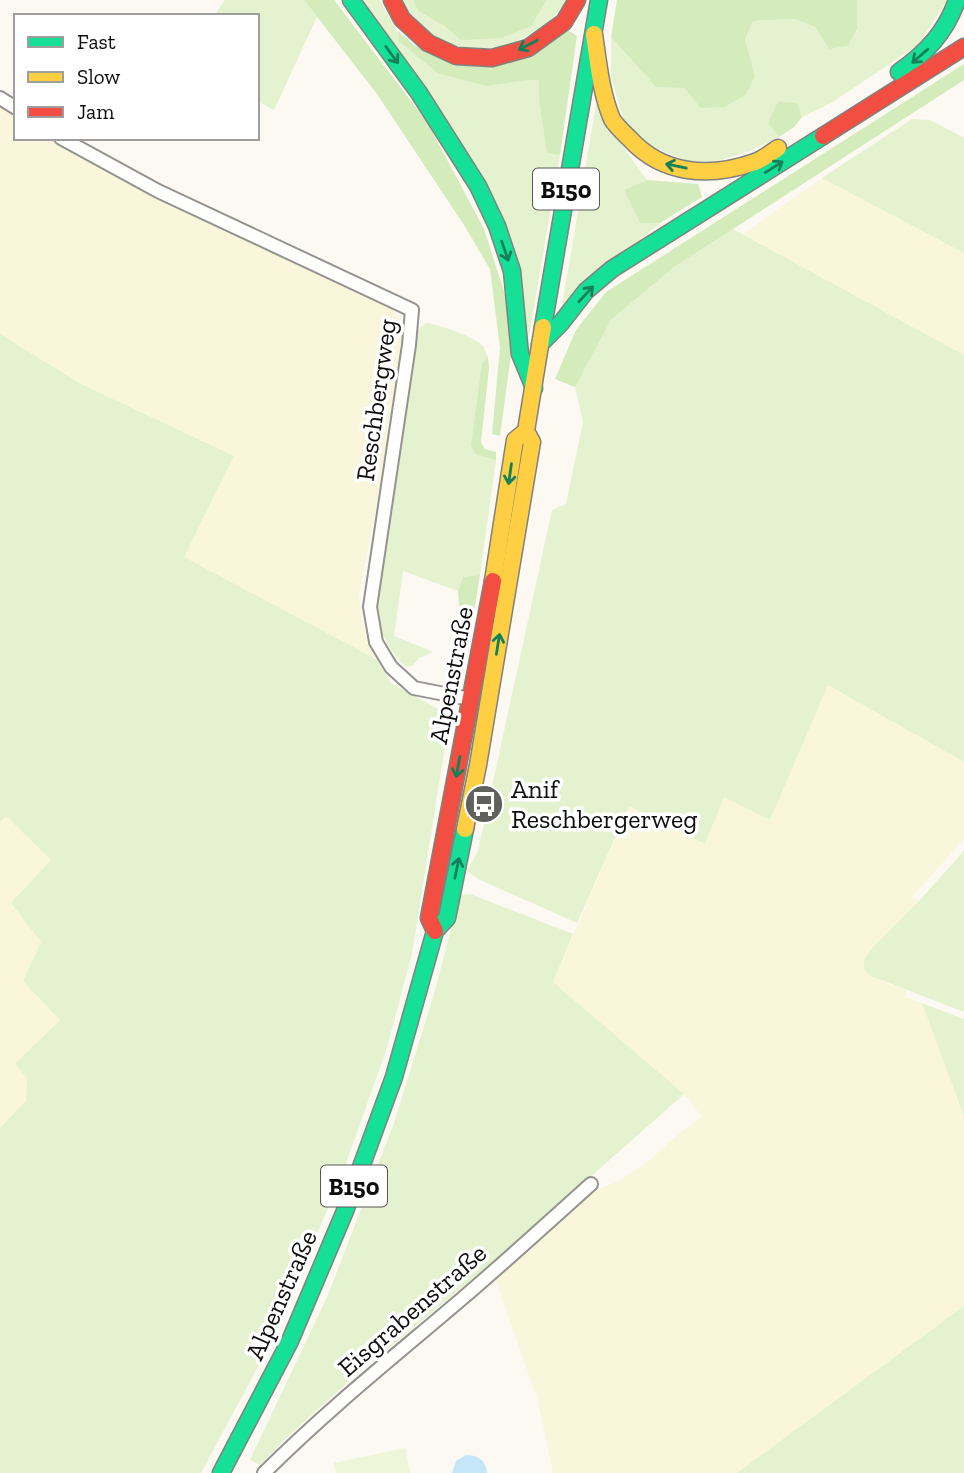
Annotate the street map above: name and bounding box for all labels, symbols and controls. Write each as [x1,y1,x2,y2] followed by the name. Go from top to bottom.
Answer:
[14,14,259,140] legend
[77,29,116,54] text: Fast
[519,39,539,53] one-way arrow
[385,45,399,64] one-way arrow
[912,48,930,64] one-way arrow
[77,64,120,89] text: Slow
[77,99,114,124] text: Jam
[666,159,688,172] one-way arrow
[763,159,783,173] one-way arrow
[533,168,599,210] road number: B150
[500,239,512,261] one-way arrow
[577,286,594,303] one-way arrow
[349,317,403,483] street label: Reschbergweg
[504,462,517,485] one-way arrow
[422,604,480,746] street label: Alpenstraße
[492,633,505,656] one-way arrow
[451,755,465,778] one-way arrow
[511,773,697,835] place label: Anif Reschbergerweg
[463,783,505,825] bus stop icon: Anif Reschbergerweg
[450,857,464,880] one-way arrow
[321,1166,387,1206] road number: B150
[238,1225,324,1365] street label: Alpenstraße
[331,1237,493,1383] street label: Eisgrabenstraße

